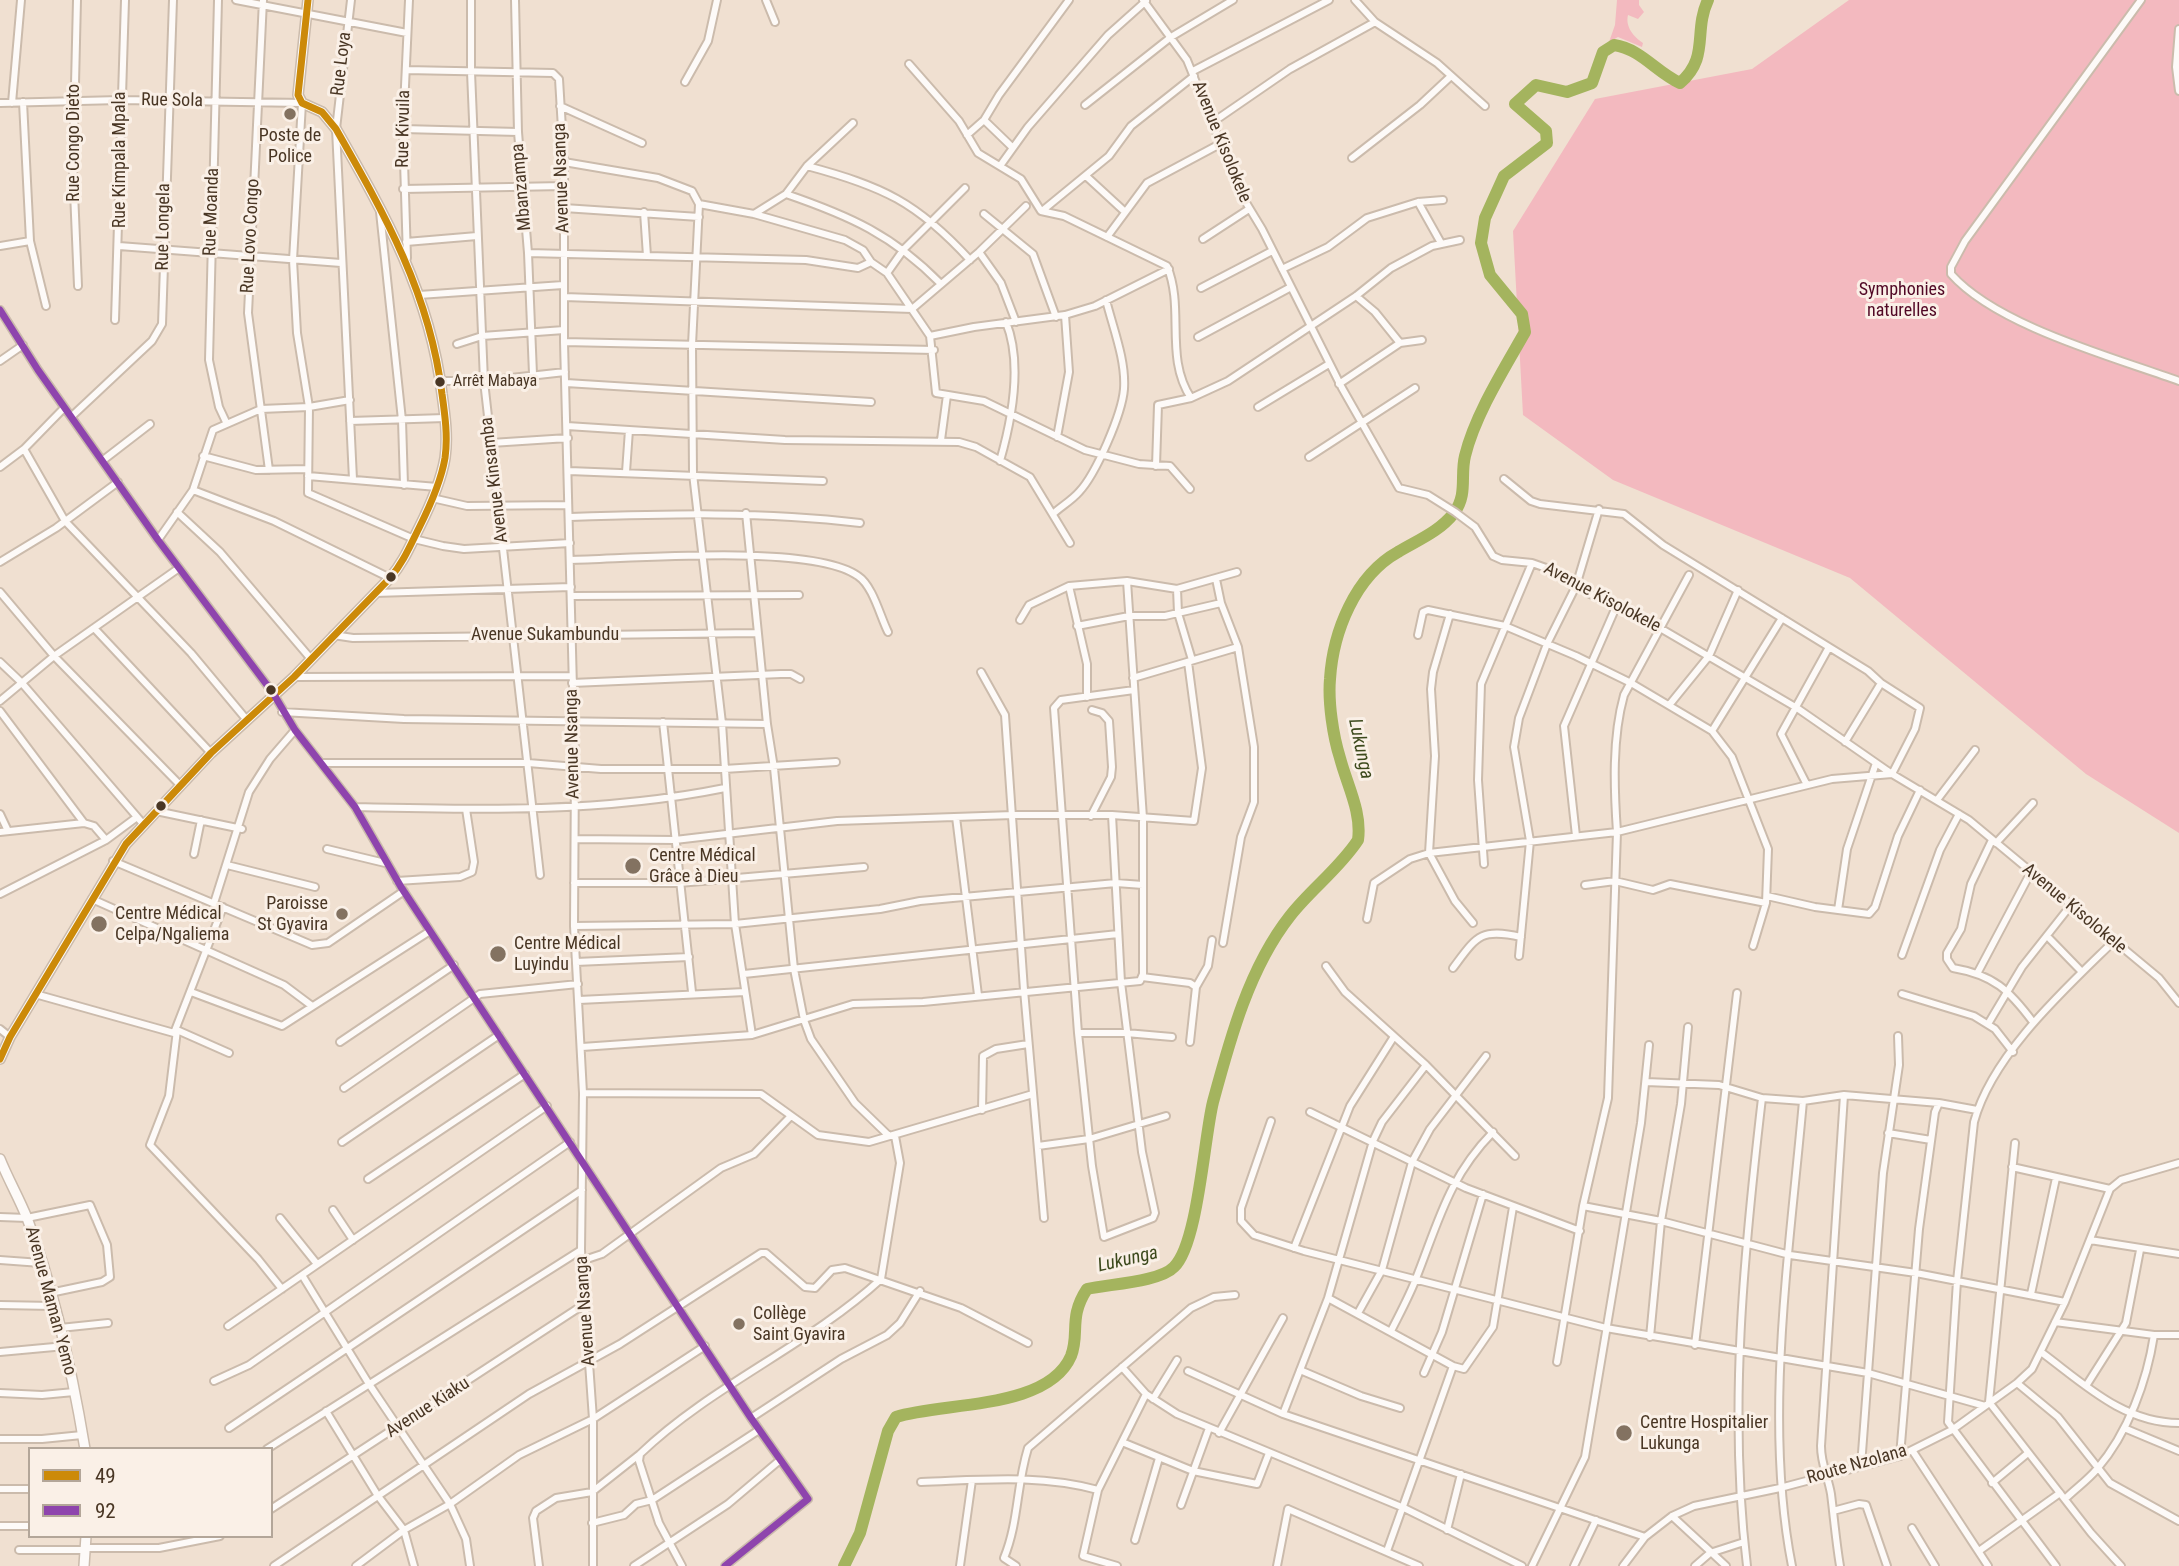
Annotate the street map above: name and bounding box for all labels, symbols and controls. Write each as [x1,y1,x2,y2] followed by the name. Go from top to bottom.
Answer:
[327,31,357,97] street label: Rue Loya
[1187,78,1255,206] street label: Avenue Kisolokele
[63,84,85,202] street label: Rue Congo Dieto
[141,90,203,112] street label: Rue Sola
[393,90,415,168] street label: Rue Kivuila
[109,92,131,228] street label: Rue Kimpala Mpala
[282,106,298,122] marker: Poste de Police
[549,123,575,233] street label: Avenue Nsanga
[259,125,321,168] place label: Poste de Police
[507,143,537,231] street label: Mbanzampa
[200,167,224,257] street label: Rue Moanda
[237,178,265,294] street label: Rue Lovo Congo
[152,183,176,271] street label: Rue Longela
[1859,279,1945,322] park label: Symphonies naturelles
[453,372,537,392] place label: Arrêt Mabaya
[433,375,447,389] marker: Arrêt Mabaya
[477,416,513,544] street label: Avenue Kinsamba
[1540,558,1664,638] street label: Avenue Kisolokele
[384,570,398,584] unlabelled marker
[471,624,619,646] street label: Avenue Sukambundu
[264,683,278,697] unlabelled marker
[561,689,585,799] street label: Avenue Nsanga
[1342,717,1378,781] water label: Lukunga
[154,799,168,813] unlabelled marker
[649,845,756,888] place label: Centre Médical Grâce à Dieu
[623,856,643,876] marker: Centre Médical Grâce à Dieu
[2018,859,2130,959] street label: Avenue Kisolokele
[257,893,328,936] place label: Paroisse St Gyavira
[115,903,229,946] place label: Centre Médical Celpa/Ngaliema
[334,906,350,922] marker: Paroisse St Gyavira
[89,914,109,934] marker: Centre Médical Celpa/Ngaliema
[514,933,621,976] place label: Centre Médical Luyindu
[488,944,508,964] marker: Centre Médical Luyindu
[20,1224,80,1378] street label: Avenue Maman Yemo
[1096,1242,1160,1278] water label: Lukunga
[571,1255,601,1367] street label: Avenue Nsanga
[753,1303,845,1346] place label: Collège Saint Gyavira
[731,1316,747,1332] marker: Collège Saint Gyavira
[382,1373,474,1443] street label: Avenue Kiaku
[1640,1412,1768,1454] place label: Centre Hospitalier Lukunga
[1614,1423,1634,1443] marker: Centre Hospitalier Lukunga
[1804,1440,1910,1490] street label: Route Nzolana
[28,1447,273,1538] legend
[95,1464,116,1488] text: 49
[95,1499,116,1523] text: 92

